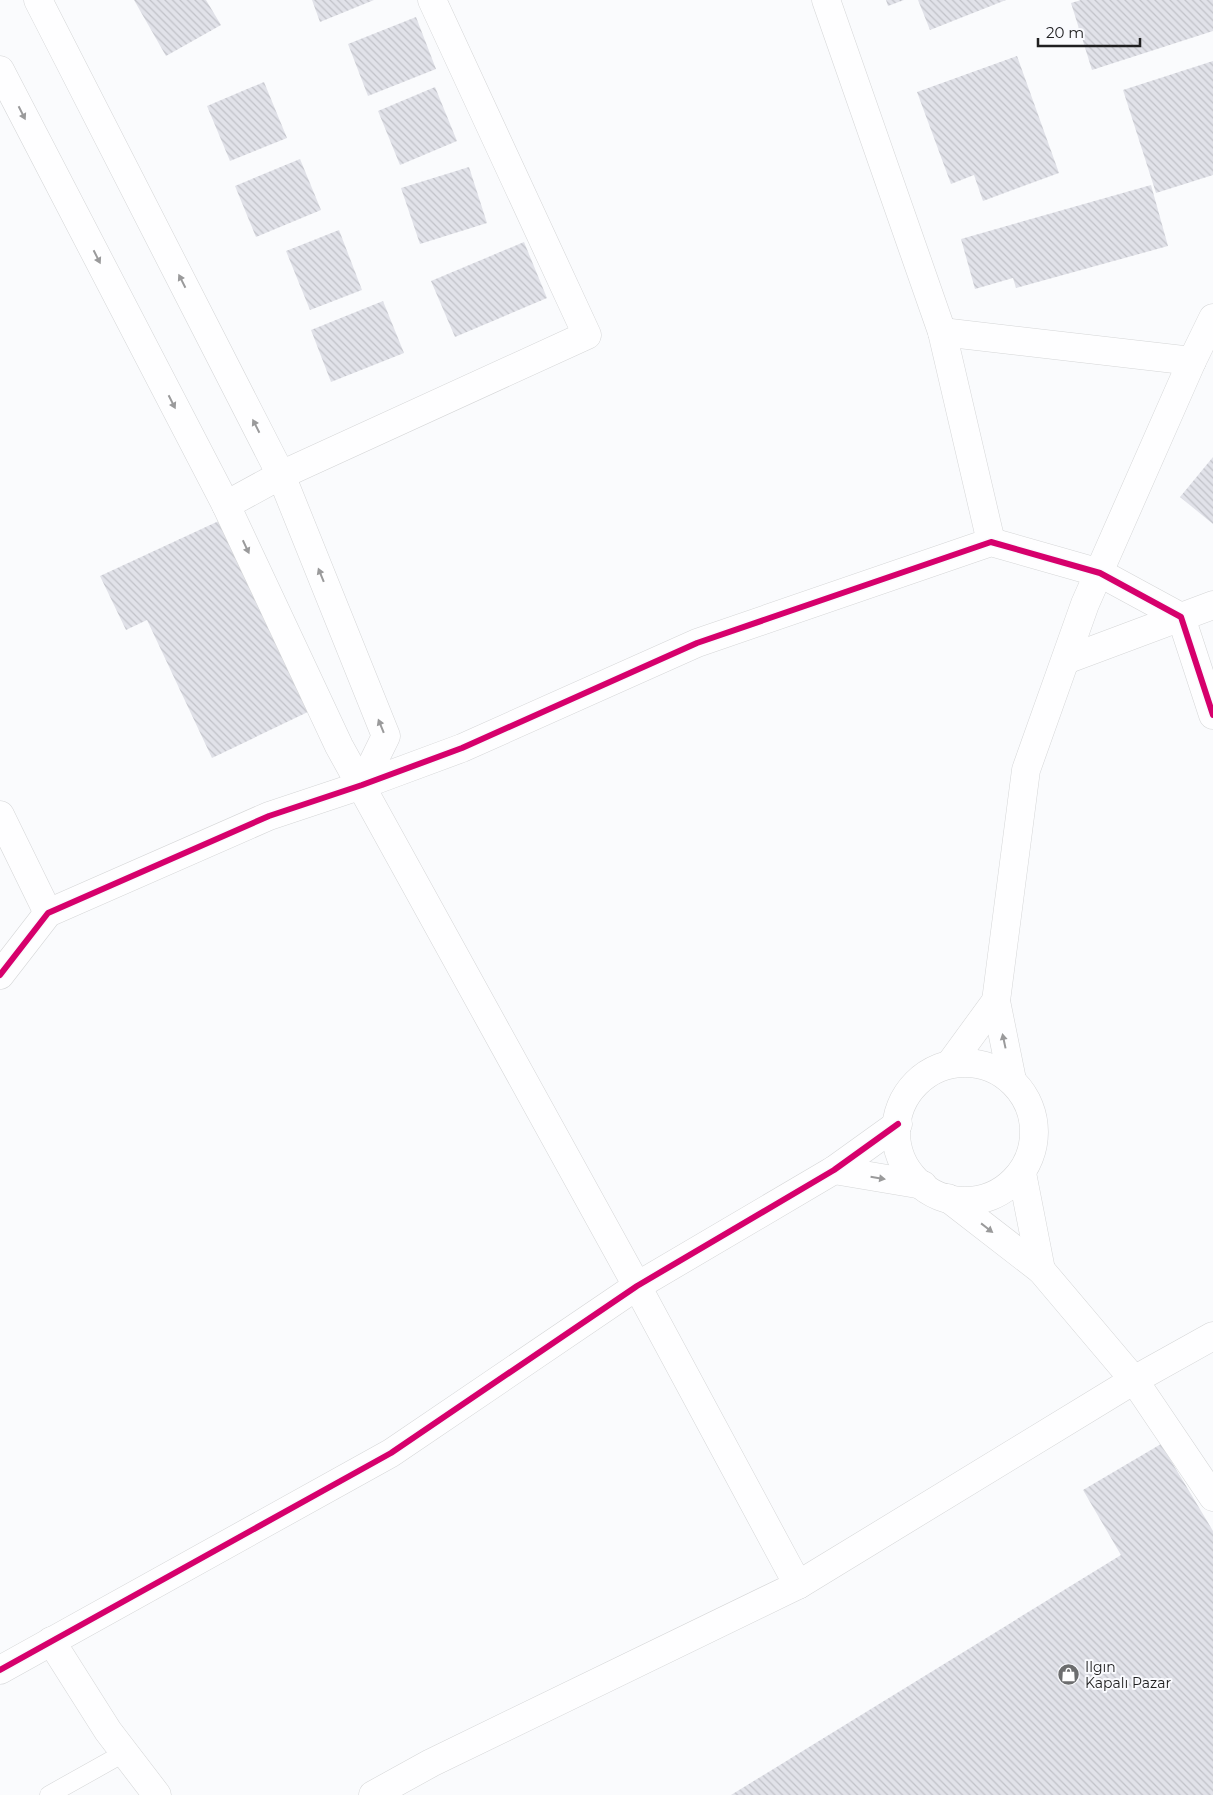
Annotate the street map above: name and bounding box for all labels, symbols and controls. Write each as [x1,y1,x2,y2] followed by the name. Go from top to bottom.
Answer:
[1038,15,1140,47] scale bar
[1046,23,1084,42] text: 20 m
[18,106,27,120] one-way arrow
[93,250,101,265] one-way arrow
[178,274,186,288] one-way arrow
[168,394,176,409] one-way arrow
[252,419,260,433] one-way arrow
[241,539,250,554] one-way arrow
[317,567,324,582] one-way arrow
[377,718,385,733] one-way arrow
[1000,1033,1008,1048] one-way arrow
[871,1174,887,1182] one-way arrow
[980,1222,993,1233] one-way arrow
[1085,1658,1171,1692] place label: Ilgın Kapalı Pazar
[1057,1663,1081,1687] shop icon: Ilgın Kapalı Pazar

